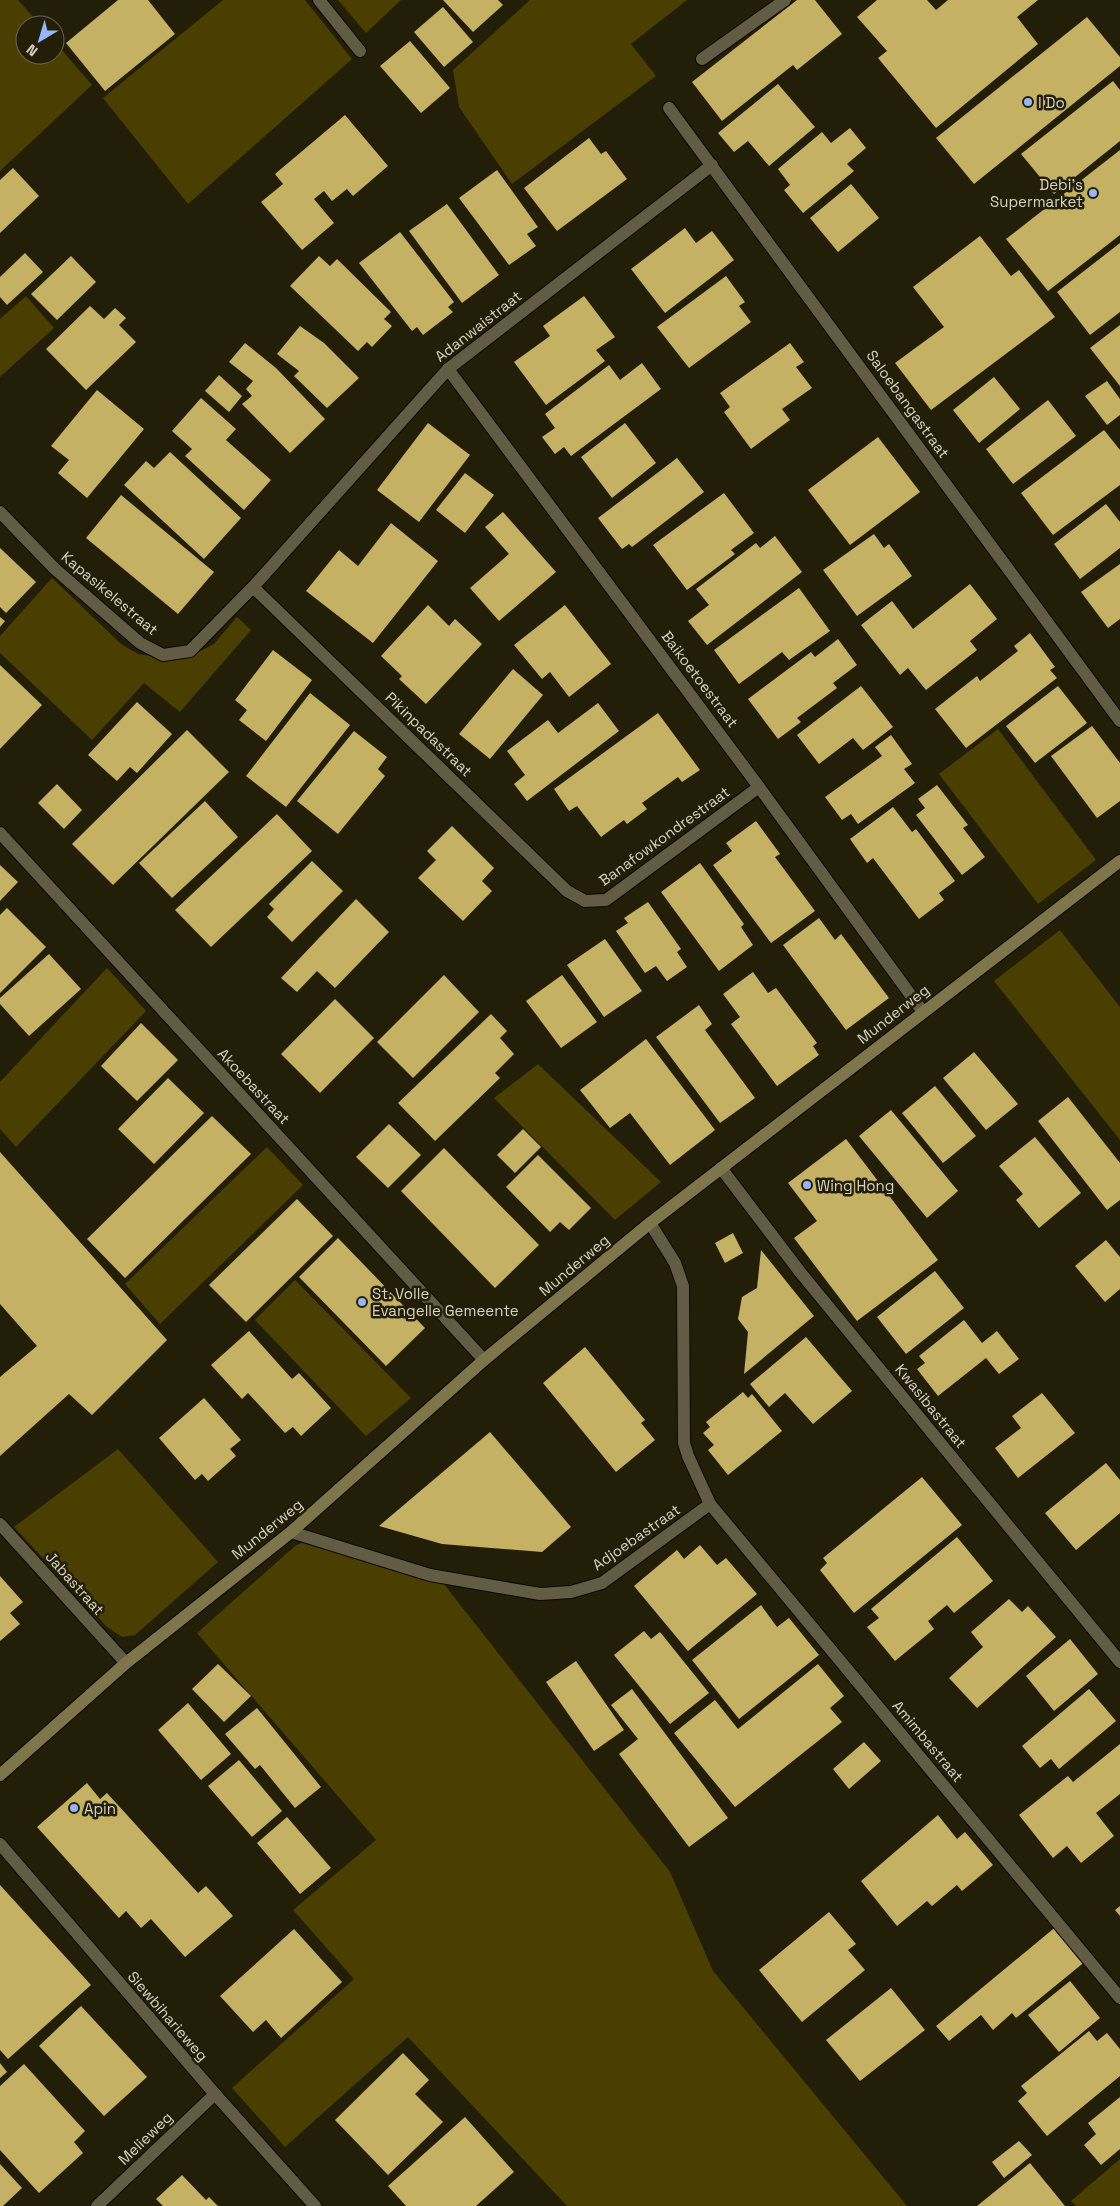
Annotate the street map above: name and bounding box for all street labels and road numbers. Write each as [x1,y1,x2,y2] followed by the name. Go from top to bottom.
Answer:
[431,286,525,366] street label: Adanwaistraat
[862,346,954,462] street label: Saloebangastraat
[58,547,162,639] street label: Kapasikelestraat
[657,627,743,731] street label: Baikoetoestraat
[382,688,477,780] street label: Pikinpadastraat
[595,782,733,890] street label: Banafowkondrestraat
[853,980,933,1048] street label: Munderweg
[214,1044,294,1128] street label: Akoebastraat
[535,1230,613,1300] street label: Munderweg
[891,1360,971,1452] street label: Kwasibastraat
[228,1495,306,1563] street label: Munderweg
[588,1500,684,1574] street label: Adjoebastraat
[41,1547,109,1619] street label: Jabastraat
[888,1696,968,1786] street label: Amimbastraat
[124,1967,212,2065] street label: Siewbiharieweg
[114,2107,176,2169] street label: Melieweg

